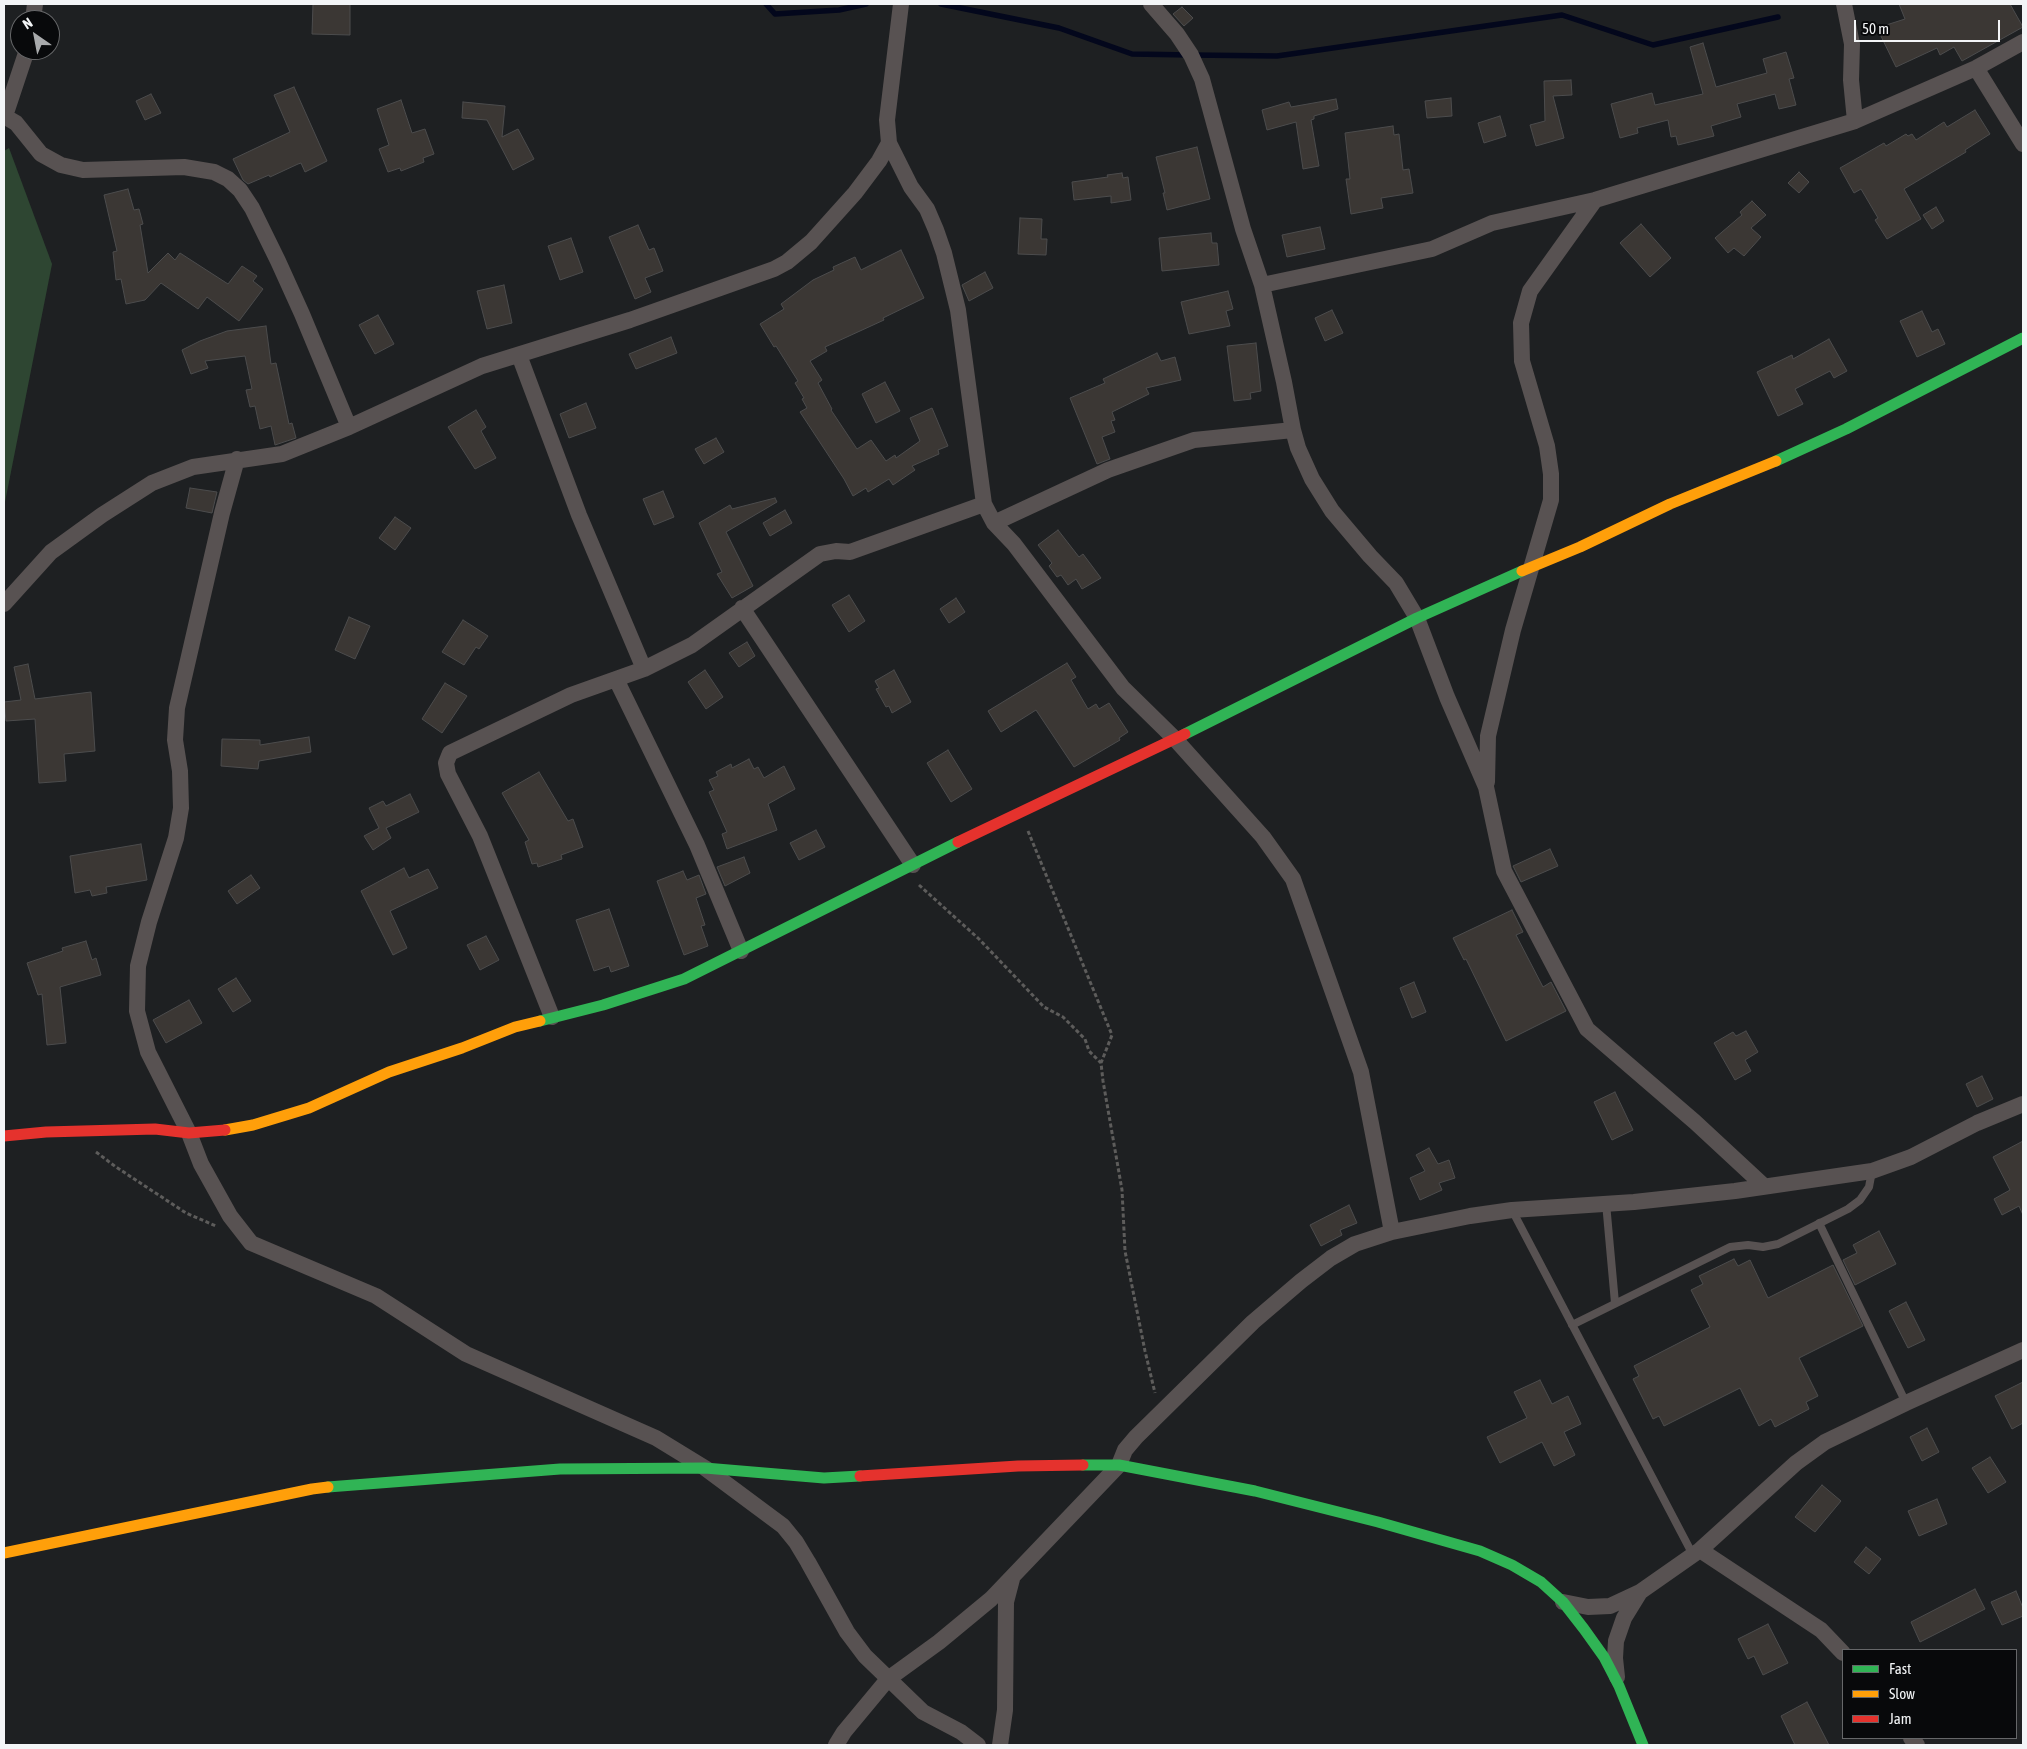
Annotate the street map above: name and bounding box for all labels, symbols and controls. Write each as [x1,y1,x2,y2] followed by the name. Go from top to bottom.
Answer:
[10,10,60,60] north arrow
[1857,10,2003,42] scale bar
[20,14,35,32] text: N
[1862,20,1889,37] text: 50 m
[1842,1649,2017,1739] legend
[1889,1660,1911,1677] text: Fast
[1889,1685,1915,1702] text: Slow
[1889,1710,1912,1727] text: Jam

